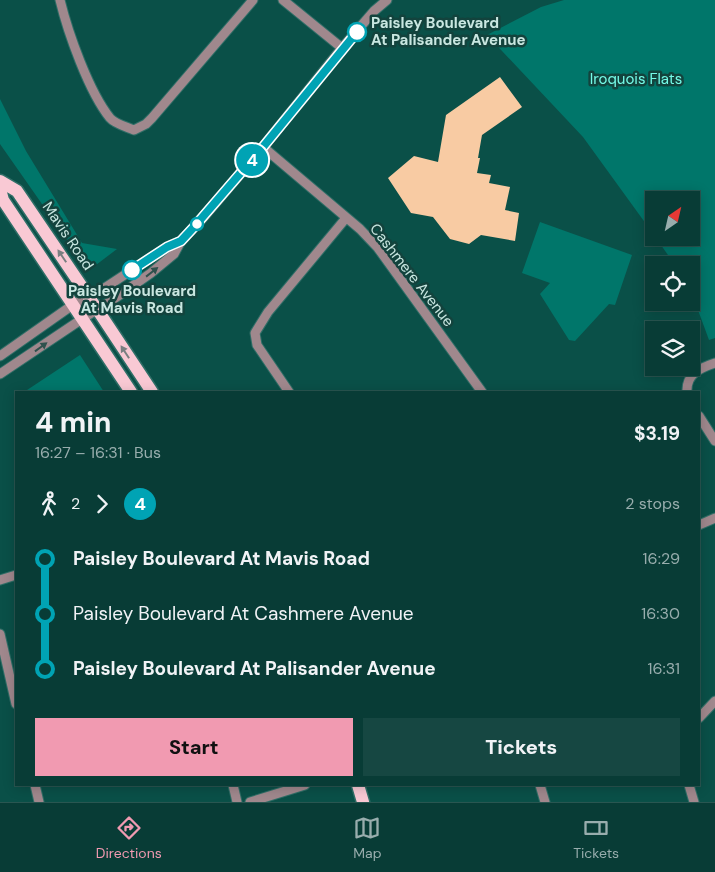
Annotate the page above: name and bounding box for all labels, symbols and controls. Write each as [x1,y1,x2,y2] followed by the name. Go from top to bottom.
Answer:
[371,13,526,50] place label: Paisley Boulevard At Palisander Avenue
[347,22,367,42] marker: Paisley Boulevard At Palisander Avenue
[590,69,682,89] park label: Iroquois Flats
[236,144,268,176] line badge: 4
[246,148,258,172] text: 4
[645,191,700,246] north arrow
[645,191,700,376] map controls
[38,198,98,274] street label: Mavis Road
[190,217,204,231] unlabelled marker
[365,219,459,331] street label: Cashmere Avenue
[57,249,67,263] one-way arrow
[645,256,700,311] button: locate
[122,260,142,280] marker: Paisley Boulevard At Mavis Road
[145,266,158,277] one-way arrow
[68,281,196,318] place label: Paisley Boulevard At Mavis Road
[645,321,700,376] button: layers
[34,342,47,352] one-way arrow
[120,345,130,358] one-way arrow
[35,404,111,441] text: 4 min
[634,421,680,446] text: $3.19
[35,442,161,463] text: 16:27 – 16:31 · Bus
[35,490,63,518] icon: walk
[88,490,116,518] icon: forward
[134,492,146,516] text: 4
[71,493,80,514] text: 2
[625,493,680,514] text: 2 stops
[73,546,370,571] text: Paisley Boulevard At Mavis Road
[643,548,680,569] text: 16:29
[73,601,414,626] text: Paisley Boulevard At Cashmere Avenue
[641,603,680,624] text: 16:30
[73,656,436,681] text: Paisley Boulevard At Palisander Avenue
[648,658,680,679] text: 16:31
[35,718,353,776] button: Start
[363,718,680,776] button: Tickets
[96,814,162,862] tab: Directions
[353,814,382,862] tab: Map
[573,814,619,862] tab: Tickets

